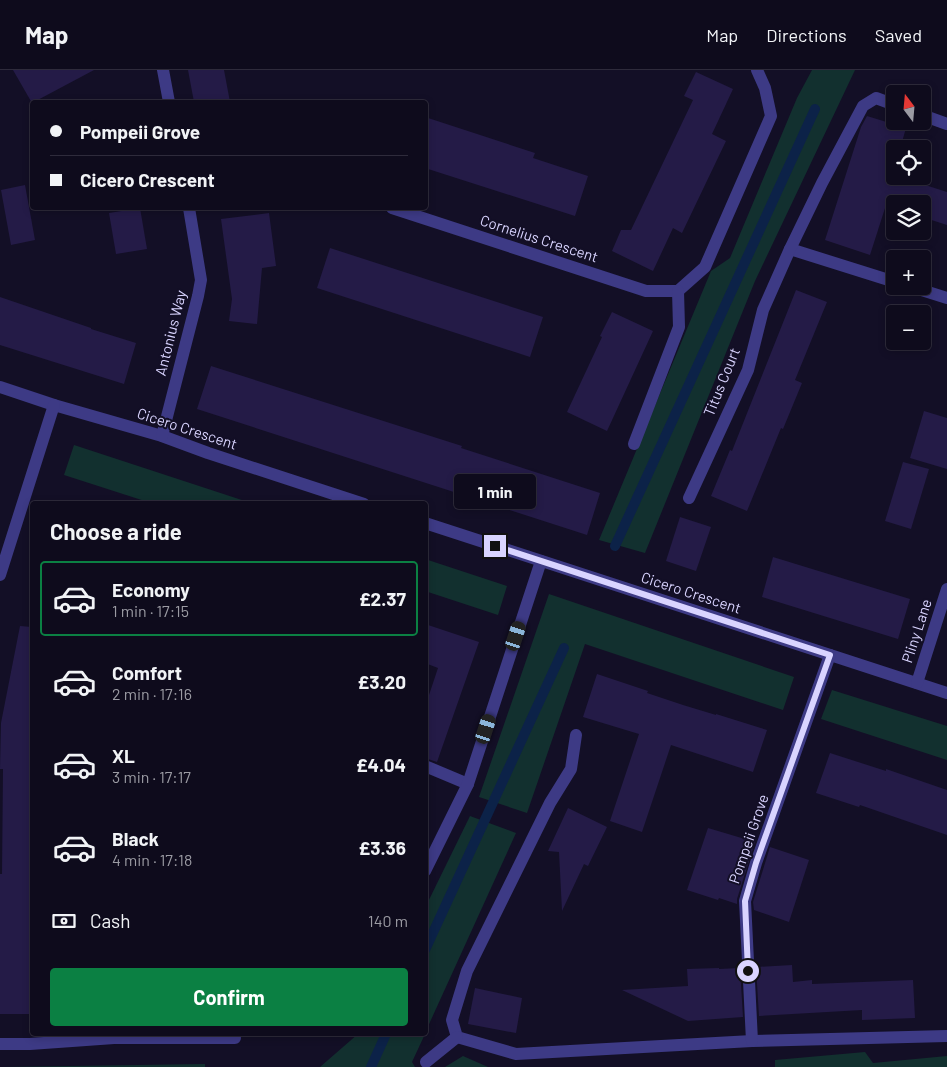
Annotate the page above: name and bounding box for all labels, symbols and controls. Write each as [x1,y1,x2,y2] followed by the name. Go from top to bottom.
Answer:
[25,20,68,49] text: Map
[706,24,738,46] text: Map
[766,24,847,46] text: Directions
[875,24,922,46] text: Saved
[886,85,931,130] north arrow
[886,85,931,350] map controls
[80,120,200,143] text: Pompeii Grove
[886,140,931,185] button: locate
[80,168,215,191] text: Cicero Crescent
[886,195,931,240] button: layers
[478,210,601,266] street label: Cornelius Crescent
[886,250,931,295] button: +
[151,288,189,377] street label: Antonius Way
[886,305,931,350] button: −
[699,345,743,419] street label: Titus Court
[135,403,240,453] street label: Cicero Crescent
[454,474,536,508] callout: 1 min
[477,482,513,501] text: 1 min
[50,518,182,544] text: Choose a ride
[484,535,506,557] route end
[639,567,744,617] street label: Cicero Crescent
[52,576,97,621] icon: car
[112,578,190,601] text: Economy
[359,587,406,610] text: £2.37
[897,596,935,665] street label: Pliny Lane
[112,601,189,620] text: 1 min · 17:15
[504,619,527,653] car
[52,659,97,704] icon: car
[112,661,182,684] text: Comfort
[357,670,406,693] text: £3.20
[112,684,192,703] text: 2 min · 17:16
[474,712,497,746] car
[52,742,97,787] icon: car
[112,744,135,767] text: XL
[356,753,406,776] text: £4.04
[112,767,191,786] text: 3 min · 17:17
[724,792,772,886] street label: Pompeii Grove
[52,825,97,870] icon: car
[112,827,159,850] text: Black
[358,836,406,859] text: £3.36
[112,850,192,869] text: 4 min · 17:18
[50,907,78,935] icon: cash
[90,909,131,932] text: Cash
[368,911,408,930] text: 140 m
[737,960,759,982] route start
[50,968,408,1026] button: Confirm

